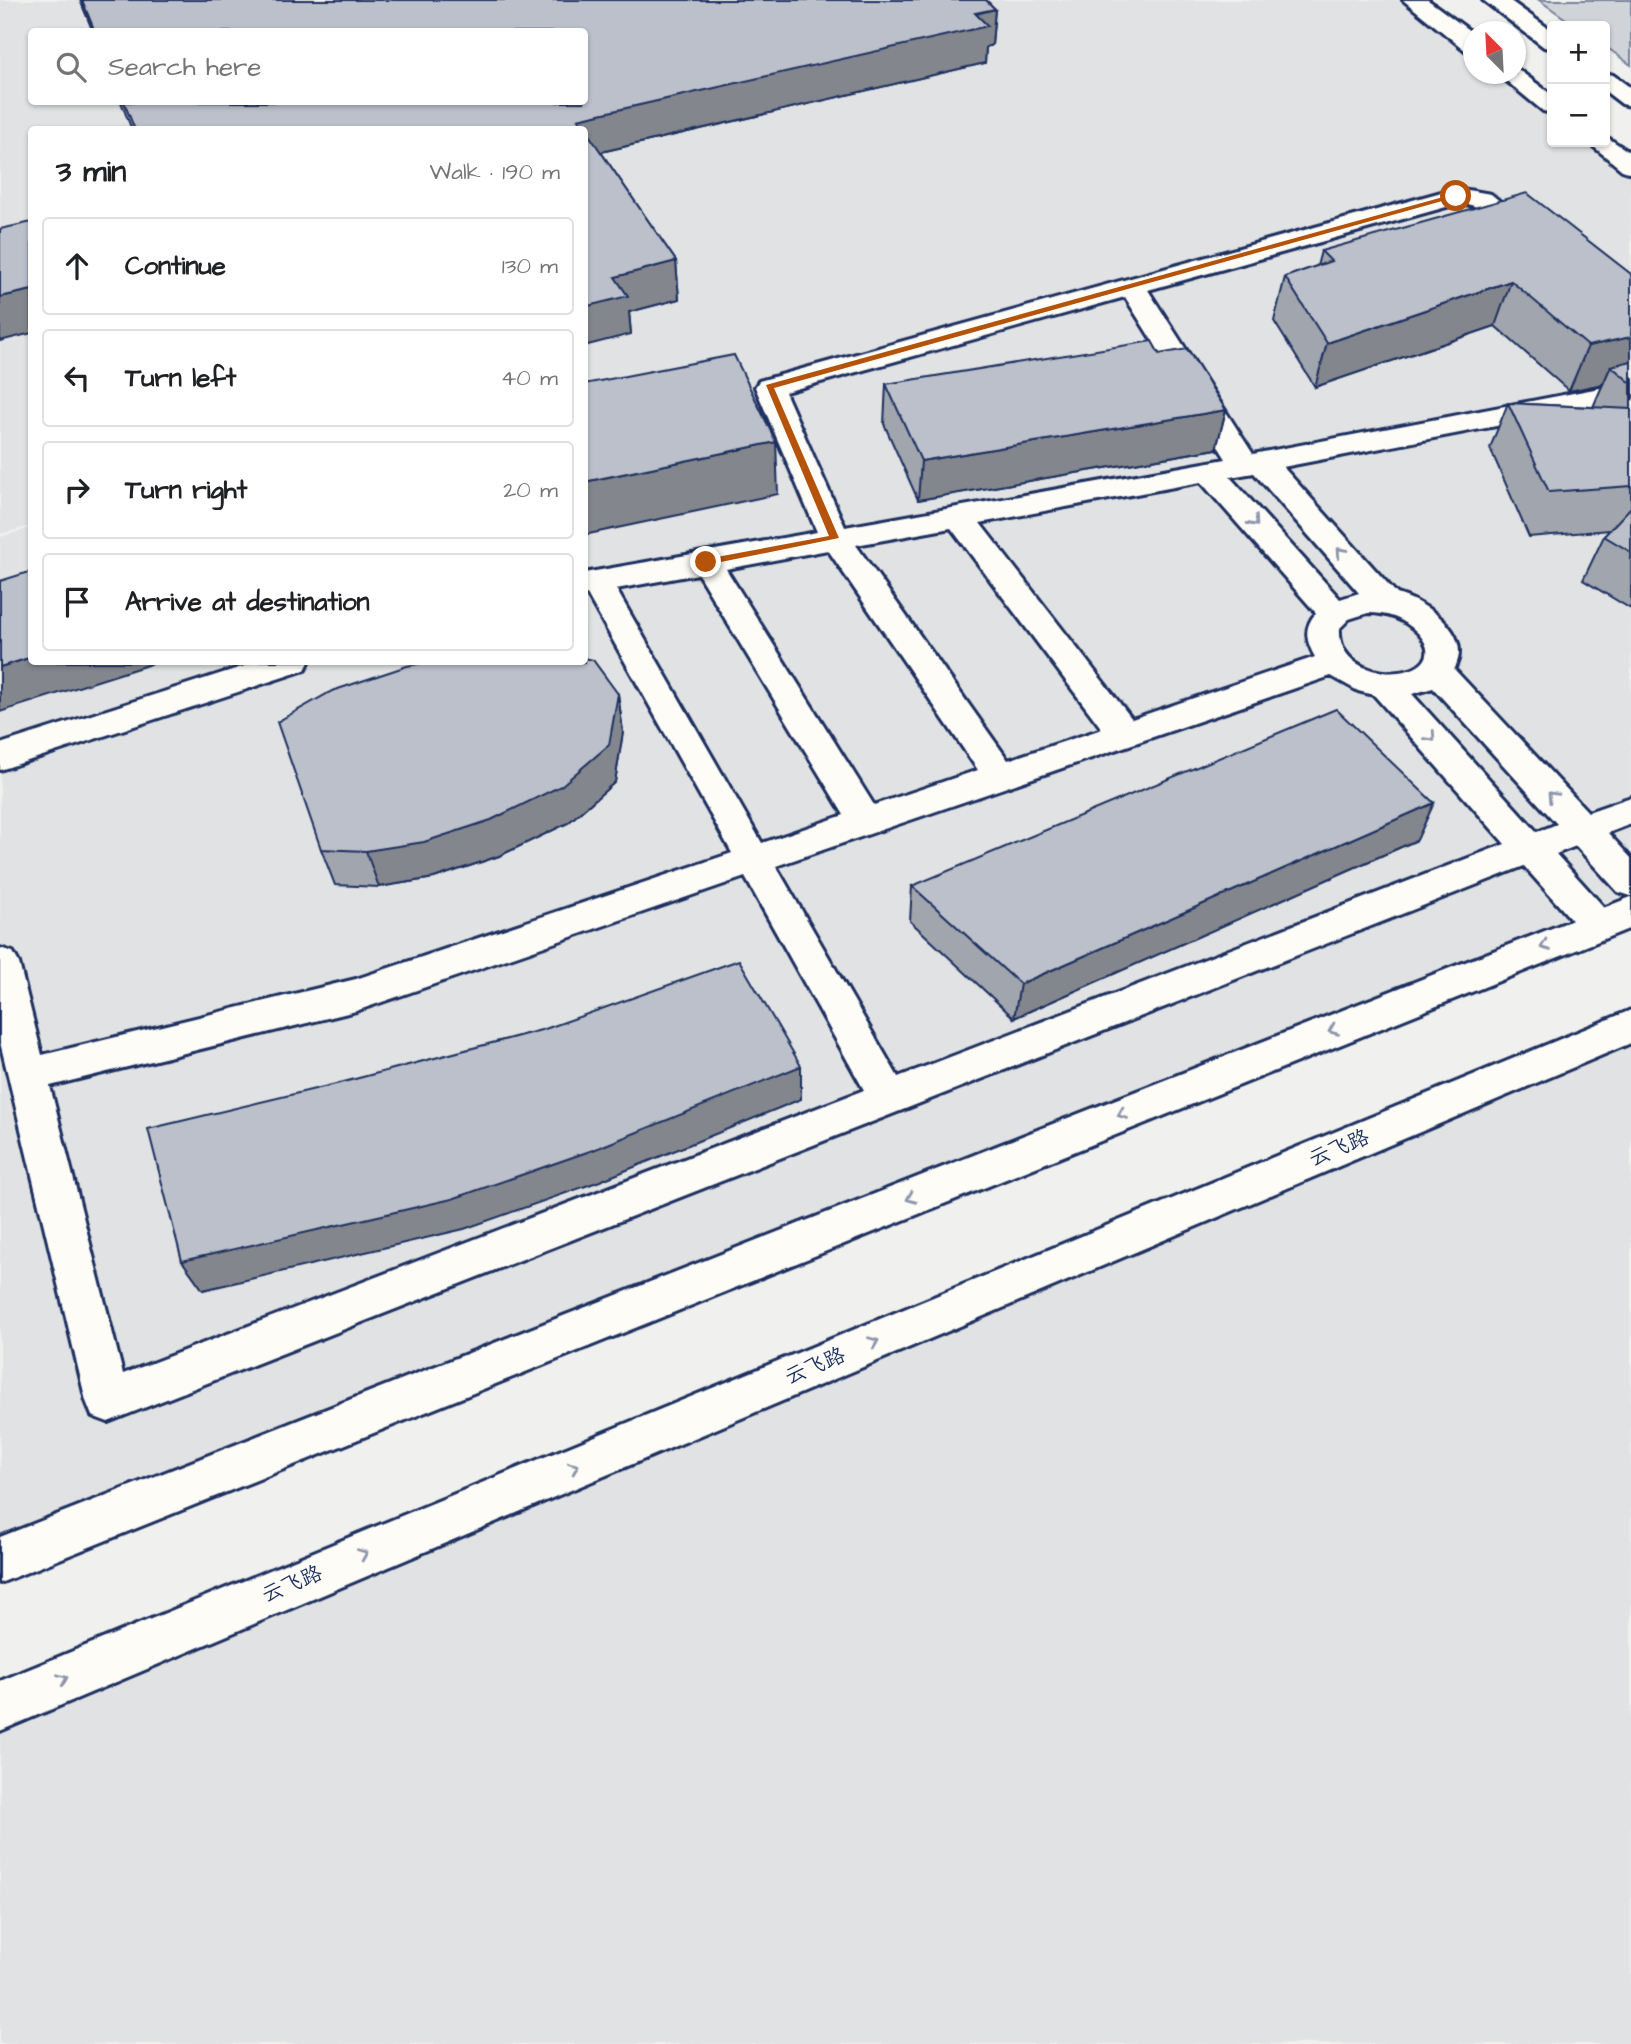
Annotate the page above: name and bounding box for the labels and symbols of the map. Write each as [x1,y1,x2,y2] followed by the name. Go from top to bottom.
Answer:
[1463,21,1526,84] north arrow
[1440,180,1471,211] route start
[1246,514,1258,527] one-way arrow
[690,546,721,577] route end
[1337,547,1349,560] one-way arrow
[1423,729,1436,742] one-way arrow
[1547,791,1560,804] one-way arrow
[1539,938,1551,952] one-way arrow
[1328,1022,1340,1036] one-way arrow
[1117,1106,1129,1120] one-way arrow
[1304,1122,1374,1174] street label: 云飞路
[905,1190,917,1204] one-way arrow
[867,1336,879,1350] one-way arrow
[780,1340,850,1392] street label: 云飞路
[567,1461,579,1475] one-way arrow
[356,1548,369,1562] one-way arrow
[257,1558,327,1610] street label: 云飞路
[56,1674,68,1688] one-way arrow

